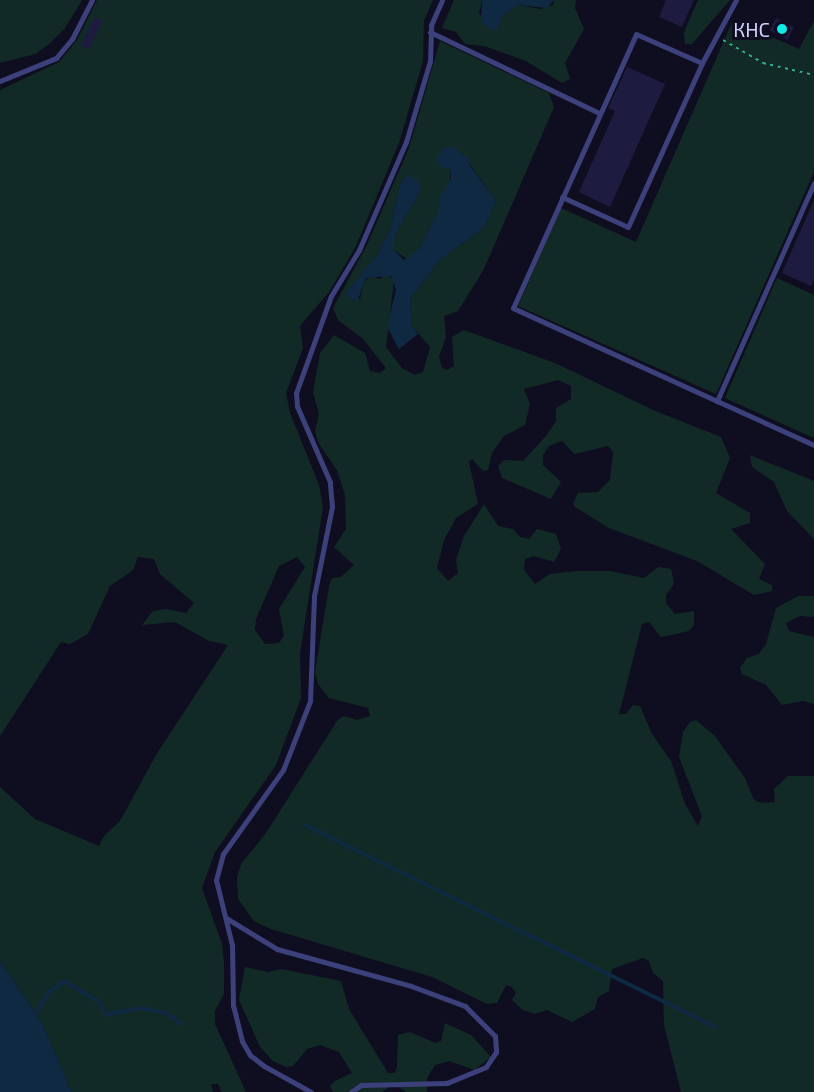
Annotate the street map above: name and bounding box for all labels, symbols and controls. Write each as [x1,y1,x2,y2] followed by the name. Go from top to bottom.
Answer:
[733,17,770,41] place label: КНС
[775,22,789,36] marker: КНС

